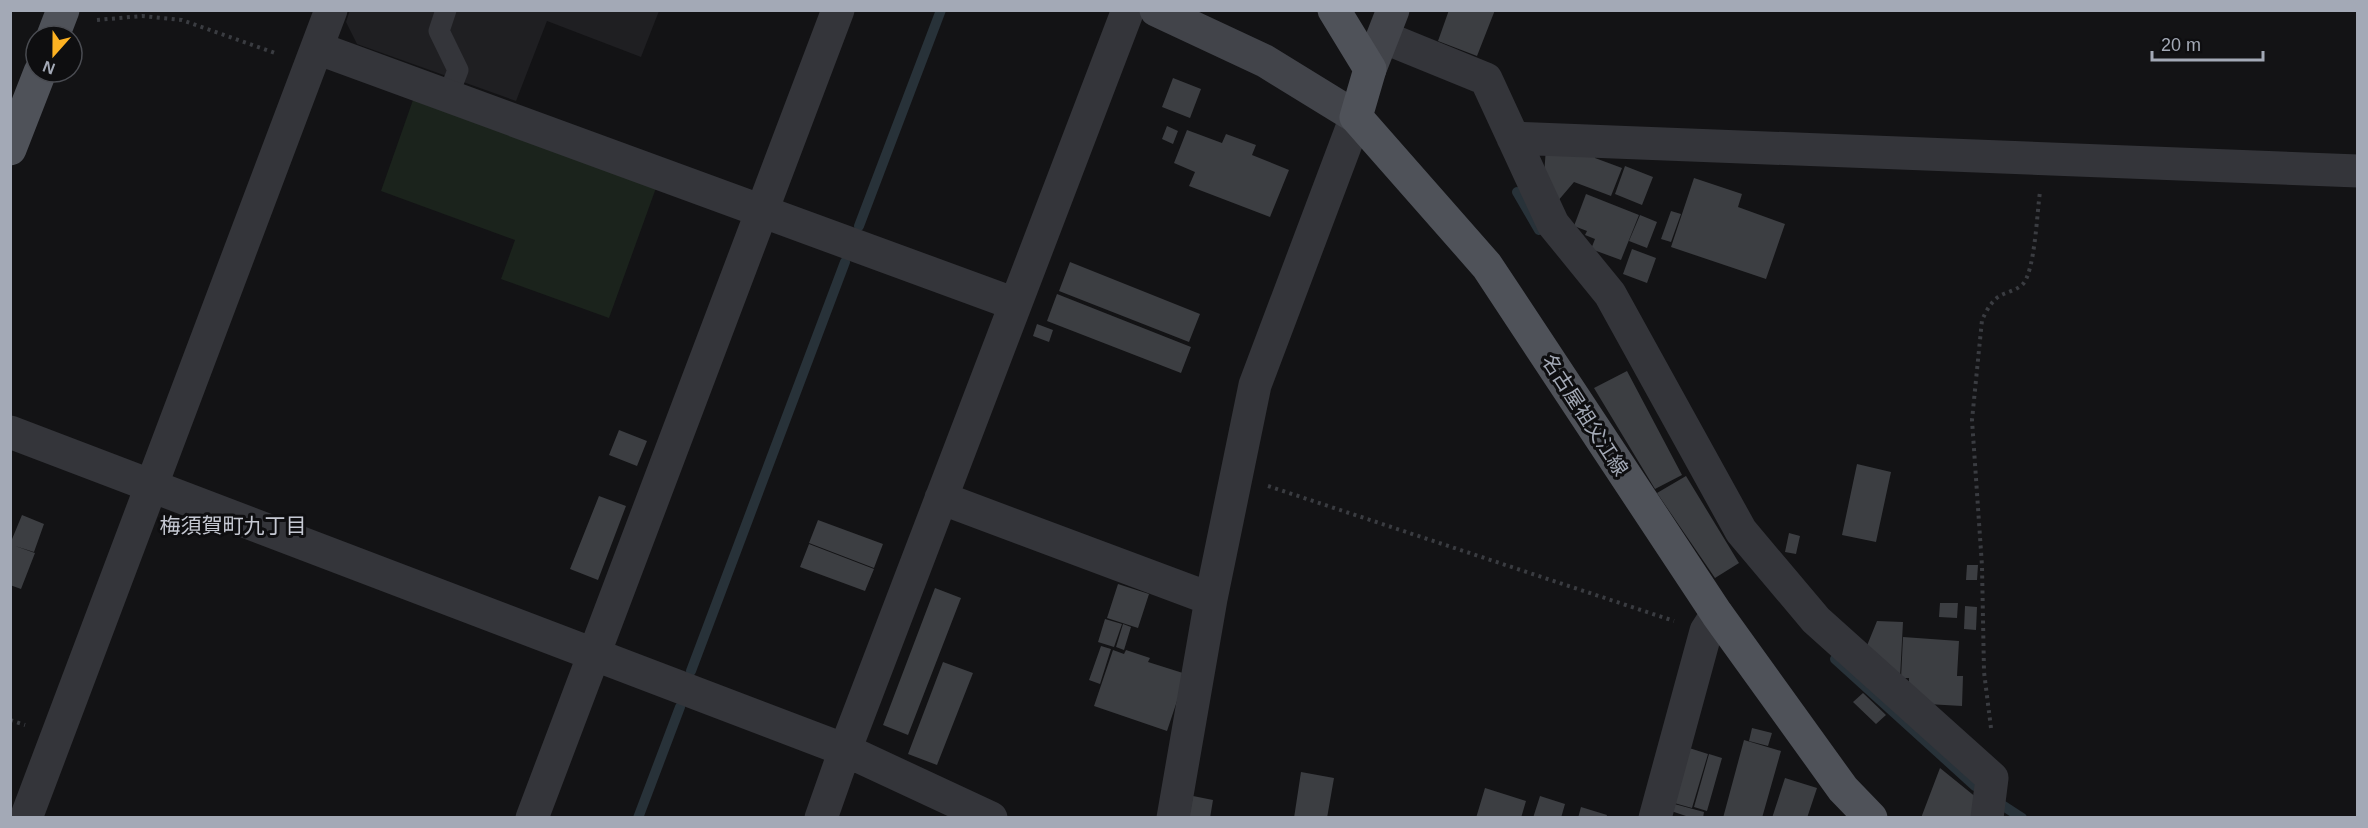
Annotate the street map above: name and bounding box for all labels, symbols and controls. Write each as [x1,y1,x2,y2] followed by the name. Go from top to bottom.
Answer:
[24,24,84,84] north arrow
[2152,24,2263,62] scale bar
[2161,35,2201,55] text: 20 m
[40,58,57,78] text: N
[1538,350,1632,480] street label: 名古屋祖父江線
[160,514,307,537] district label: 梅須賀町九丁目

